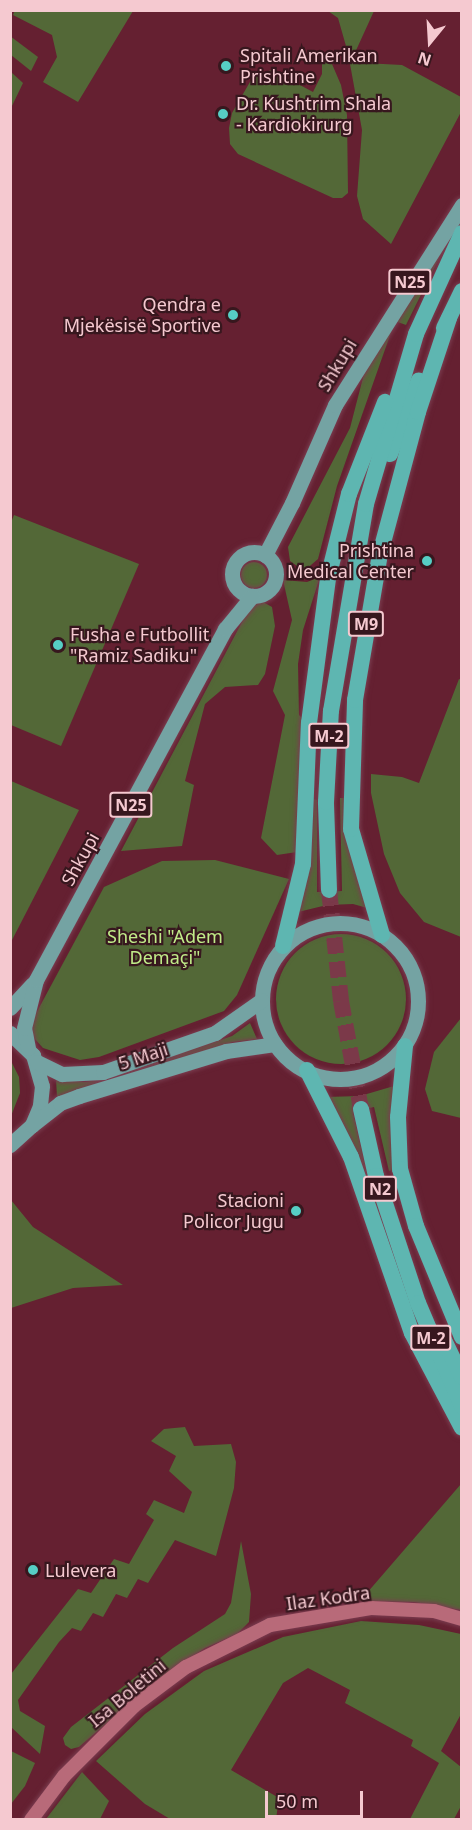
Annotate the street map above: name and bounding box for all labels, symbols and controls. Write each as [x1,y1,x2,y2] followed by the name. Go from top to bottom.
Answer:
[400,12,460,72] north arrow
[240,45,378,88] place label: Spitali Amerikan Prishtine
[415,47,434,72] text: N
[217,57,235,75] marker: Spitali Amerikan Prishtine
[236,93,391,136] place label: Dr. Kushtrim Shala - Kardiokirurg
[214,105,232,123] marker: Dr. Kushtrim Shala - Kardiokirurg
[388,269,432,295] road number: N25
[64,294,221,336] place label: Qendra e Mjekësisë Sportive
[226,308,240,322] marker: Qendra e Mjekësisë Sportive
[313,335,361,395] street label: Shkupi
[287,540,414,582] place label: Prishtina Medical Center
[418,552,436,570] marker: Prishtina Medical Center
[346,611,386,637] road number: M9
[70,624,209,666] place label: Fusha e Futbollit "Ramiz Sadiku"
[51,638,65,652] marker: Fusha e Futbollit "Ramiz Sadiku"
[308,723,350,749] road number: M-2
[108,792,154,818] road number: N25
[57,829,103,889] street label: Shkupi
[107,926,223,968] park label: Sheshi "Adem Demaçi"
[116,1038,170,1074] street label: 5 Maji
[362,1176,398,1202] road number: N2
[183,1190,284,1232] place label: Stacioni Policor Jugu
[289,1204,303,1218] marker: Stacioni Policor Jugu
[410,1325,452,1351] road number: M-2
[45,1559,116,1581] place label: Lulevera
[26,1563,40,1577] marker: Lulevera
[285,1581,371,1615] street label: Ilaz Kodra
[84,1655,170,1731] street label: Isa Boletini
[268,1779,366,1817] scale bar
[276,1789,318,1813] text: 50 m

